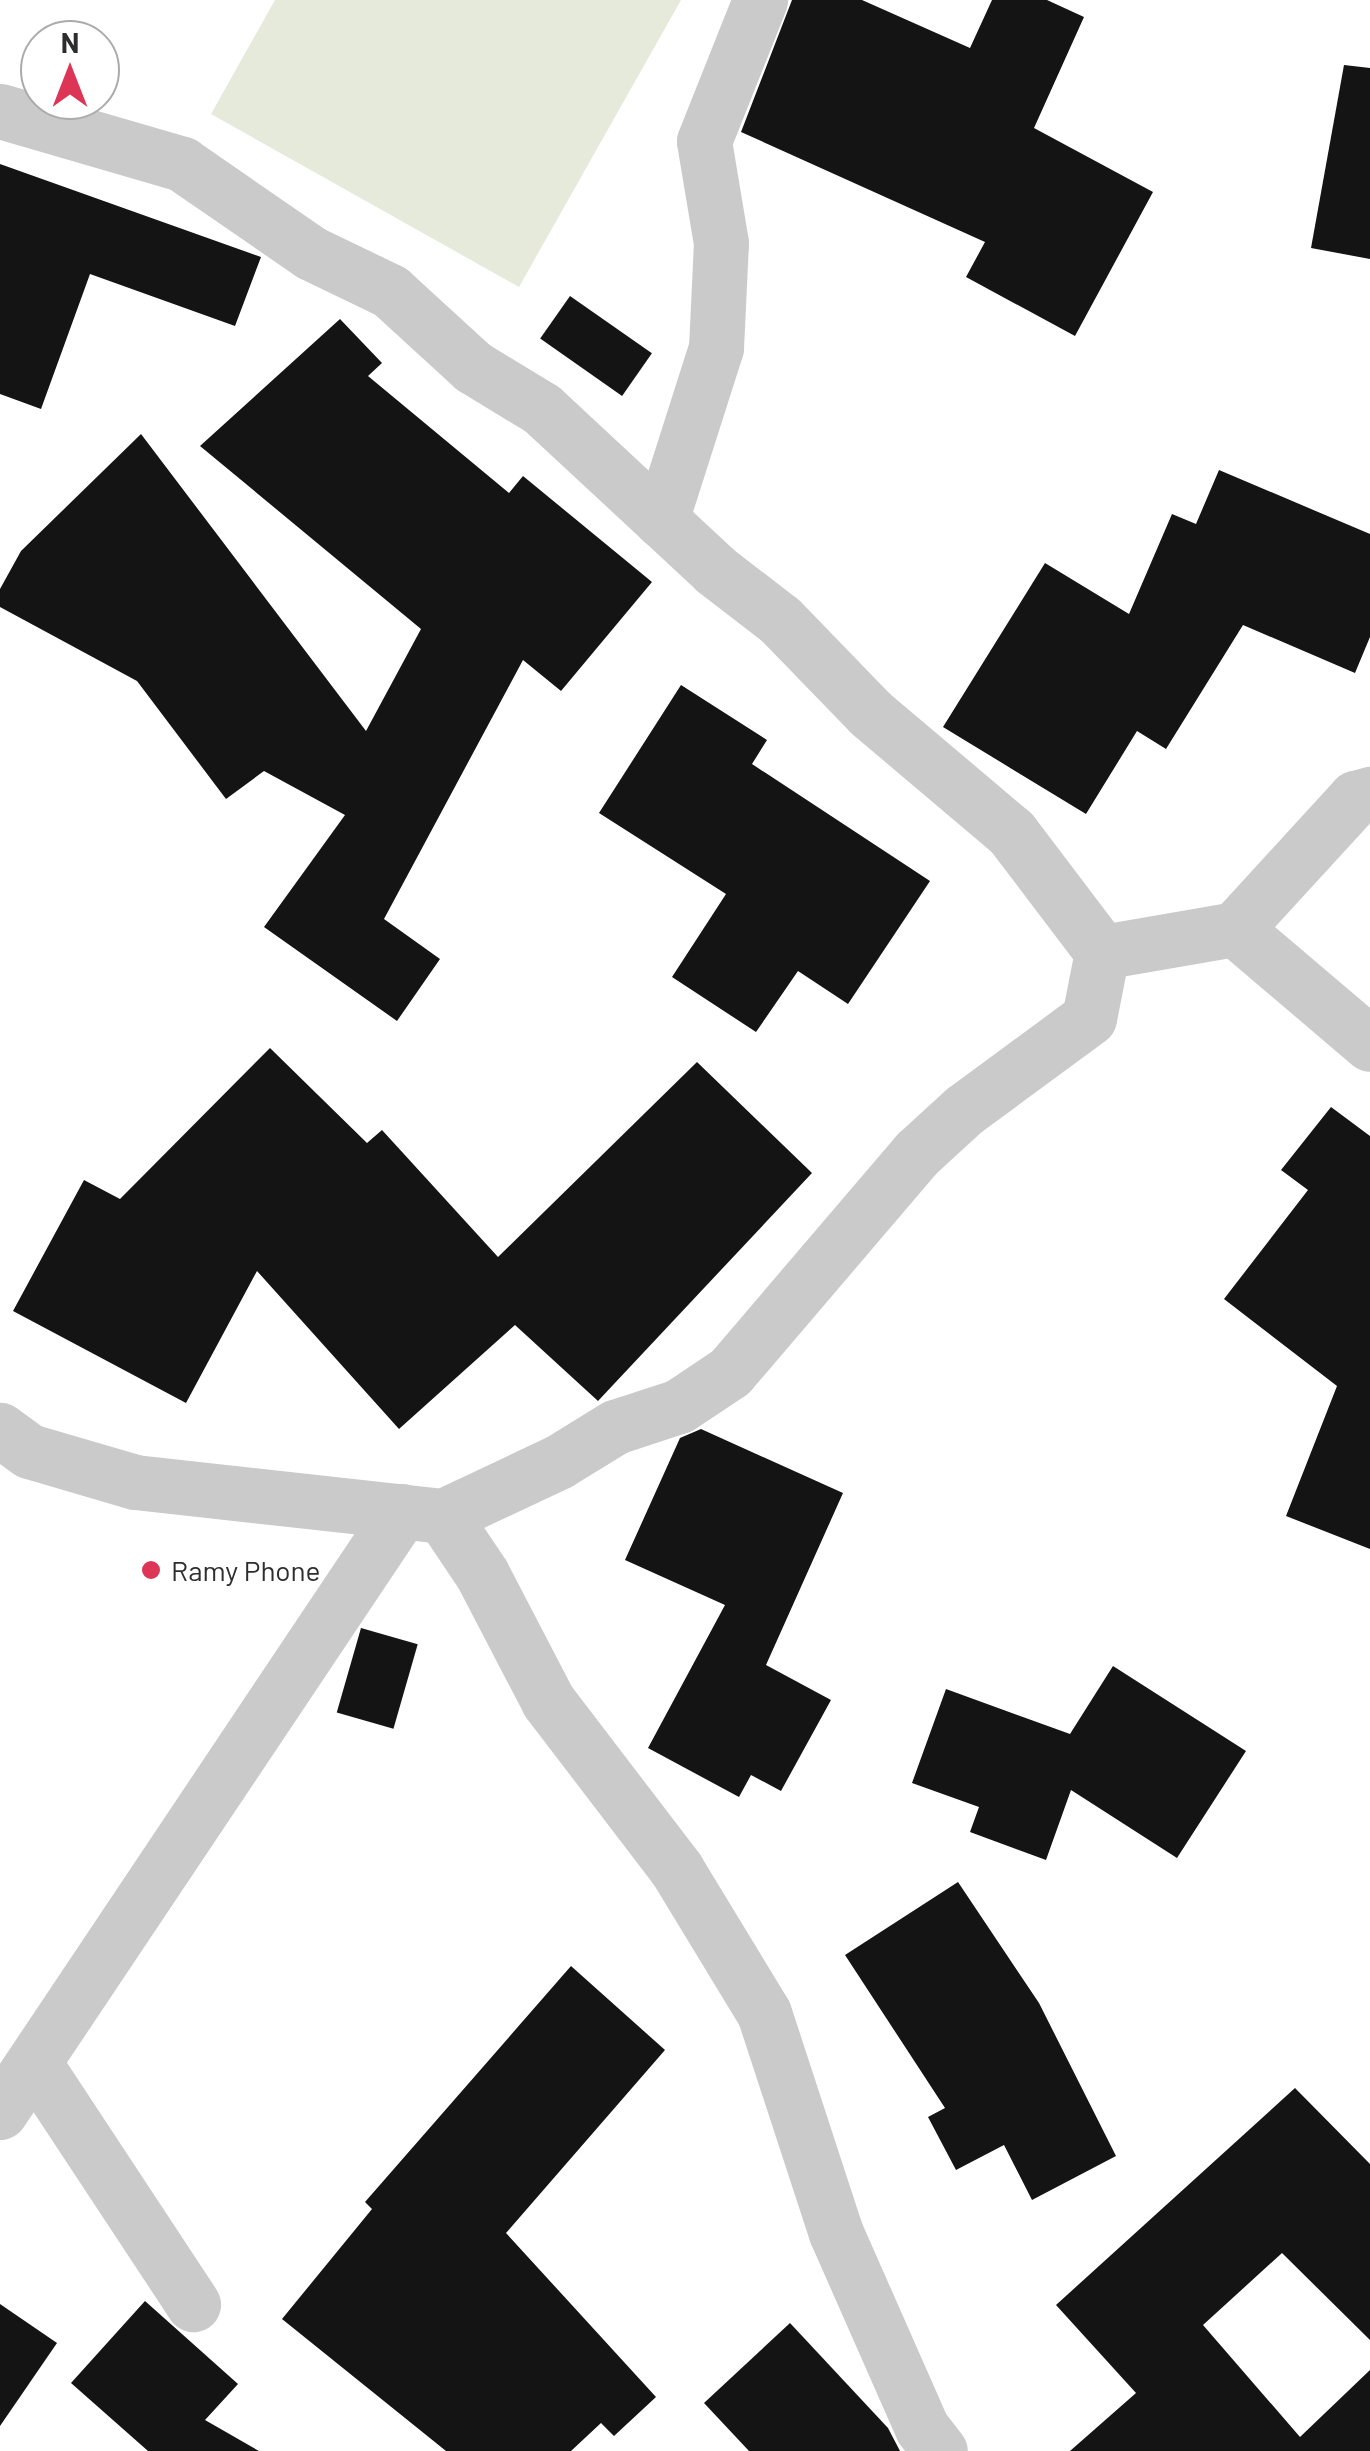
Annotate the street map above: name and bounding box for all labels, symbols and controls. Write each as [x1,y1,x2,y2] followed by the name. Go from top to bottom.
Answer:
[20,20,120,120] north arrow
[61,25,79,59] text: N
[171,1553,320,1587] place label: Ramy Phone
[140,1559,162,1581] marker: Ramy Phone

